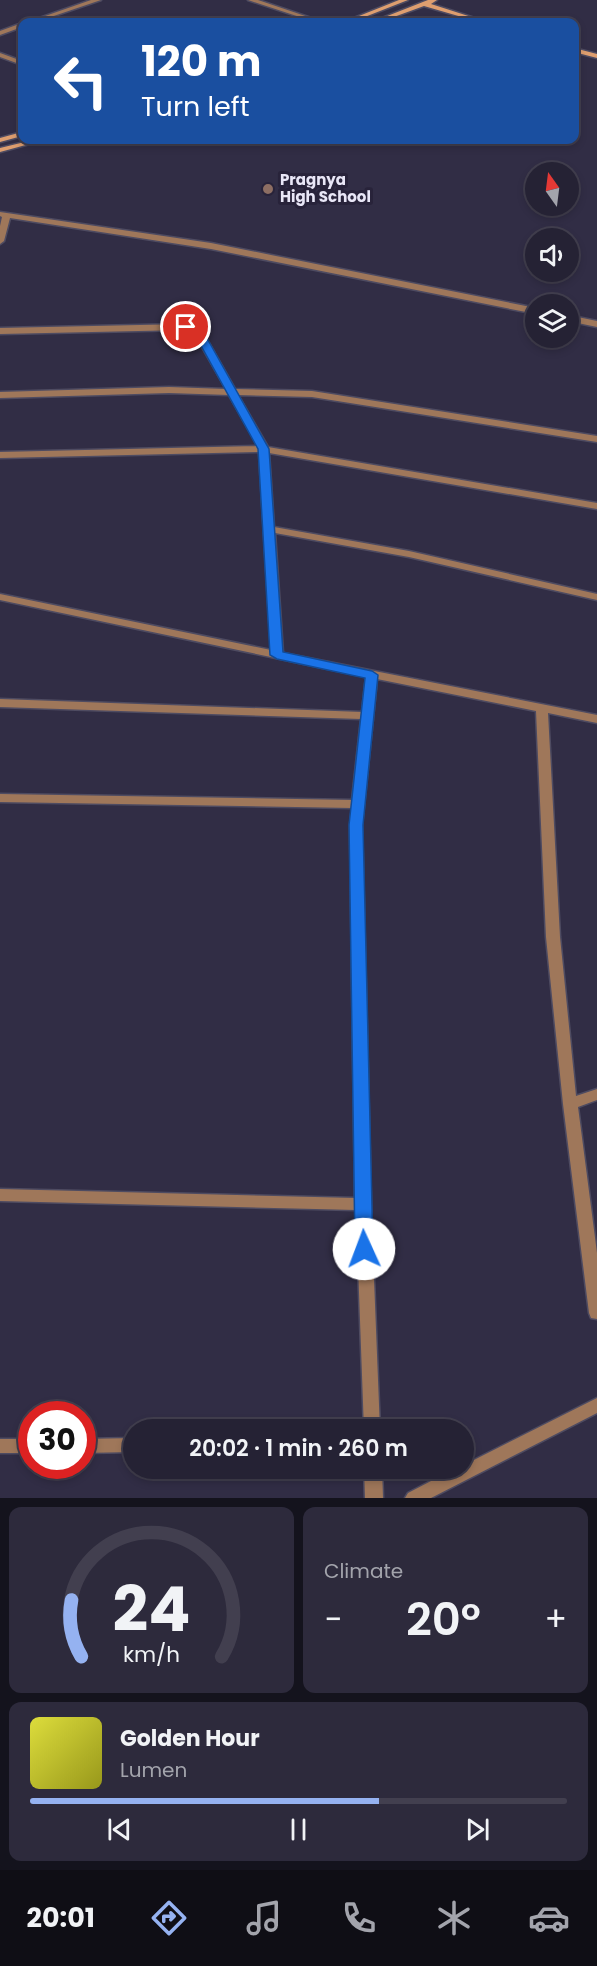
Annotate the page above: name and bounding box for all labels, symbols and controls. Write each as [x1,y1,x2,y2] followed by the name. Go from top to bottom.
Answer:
[141,32,262,91] text: 120 m
[42,42,120,120] icon: left
[141,88,250,125] text: Turn left
[525,162,579,216] north arrow
[525,162,579,348] map controls
[280,169,371,207] place label: Pragnya High School
[261,182,275,196] marker: Pragnya High School
[525,228,579,282] button: sound
[525,294,579,348] button: layers
[160,301,211,352] pin
[169,310,202,343] icon: arrive
[332,1217,396,1281] position arrow
[18,1401,96,1479] speed limit sign: 30
[189,1433,408,1464] text: 20:02 · 1 min · 260 m
[324,1557,403,1585] text: Climate
[113,1565,190,1653] text: 24
[406,1588,481,1651] text: 20°
[324,1596,342,1643] text: −
[544,1596,567,1643] text: +
[123,1639,180,1670] text: km/h
[120,1723,260,1754] text: Golden Hour
[120,1756,187,1784] text: Lumen
[103,1813,136,1846] icon: previous
[282,1813,315,1846] icon: pause
[461,1813,494,1846] icon: next
[148,1897,190,1939] icon: directions
[243,1897,285,1939] icon: music
[338,1897,380,1939] icon: phone
[433,1897,475,1939] icon: climate
[528,1897,570,1939] icon: car
[27,1899,95,1936] text: 20:01

